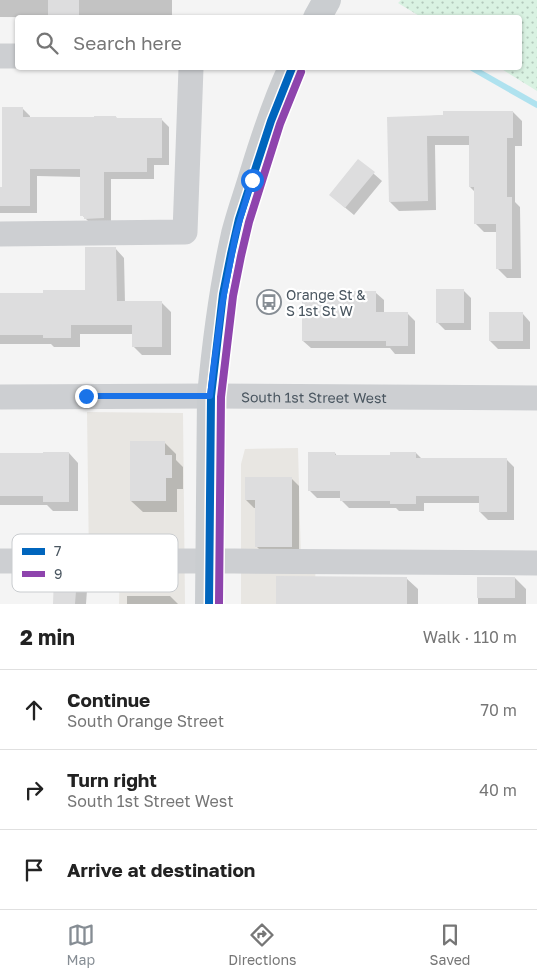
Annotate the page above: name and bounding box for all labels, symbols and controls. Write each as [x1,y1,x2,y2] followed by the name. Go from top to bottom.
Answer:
[15,15,522,70] search box
[33,29,61,57] icon: search
[73,31,182,54] text: Search here
[241,169,264,192] route start
[286,286,366,319] place label: Orange St & S 1st St W
[256,289,282,315] bus stop icon: Orange St & S 1st St W
[75,385,98,408] route end
[241,388,387,406] street label: South 1st Street West
[12,534,178,592] legend
[54,542,61,559] text: 7
[54,565,62,582] text: 9
[20,624,75,650] text: 2 min
[423,627,517,647] text: Walk · 110 m
[67,688,150,711] text: Continue
[20,696,48,724] icon: ahead
[480,700,517,720] text: 70 m
[67,711,224,731] text: South Orange Street
[67,768,157,791] text: Turn right
[20,776,48,804] icon: right
[479,780,517,800] text: 40 m
[67,791,234,811] text: South 1st Street West
[20,856,48,884] icon: arrive
[67,858,255,881] text: Arrive at destination
[67,921,95,968] tab: Map
[228,921,297,968] tab: Directions
[430,921,470,968] tab: Saved

